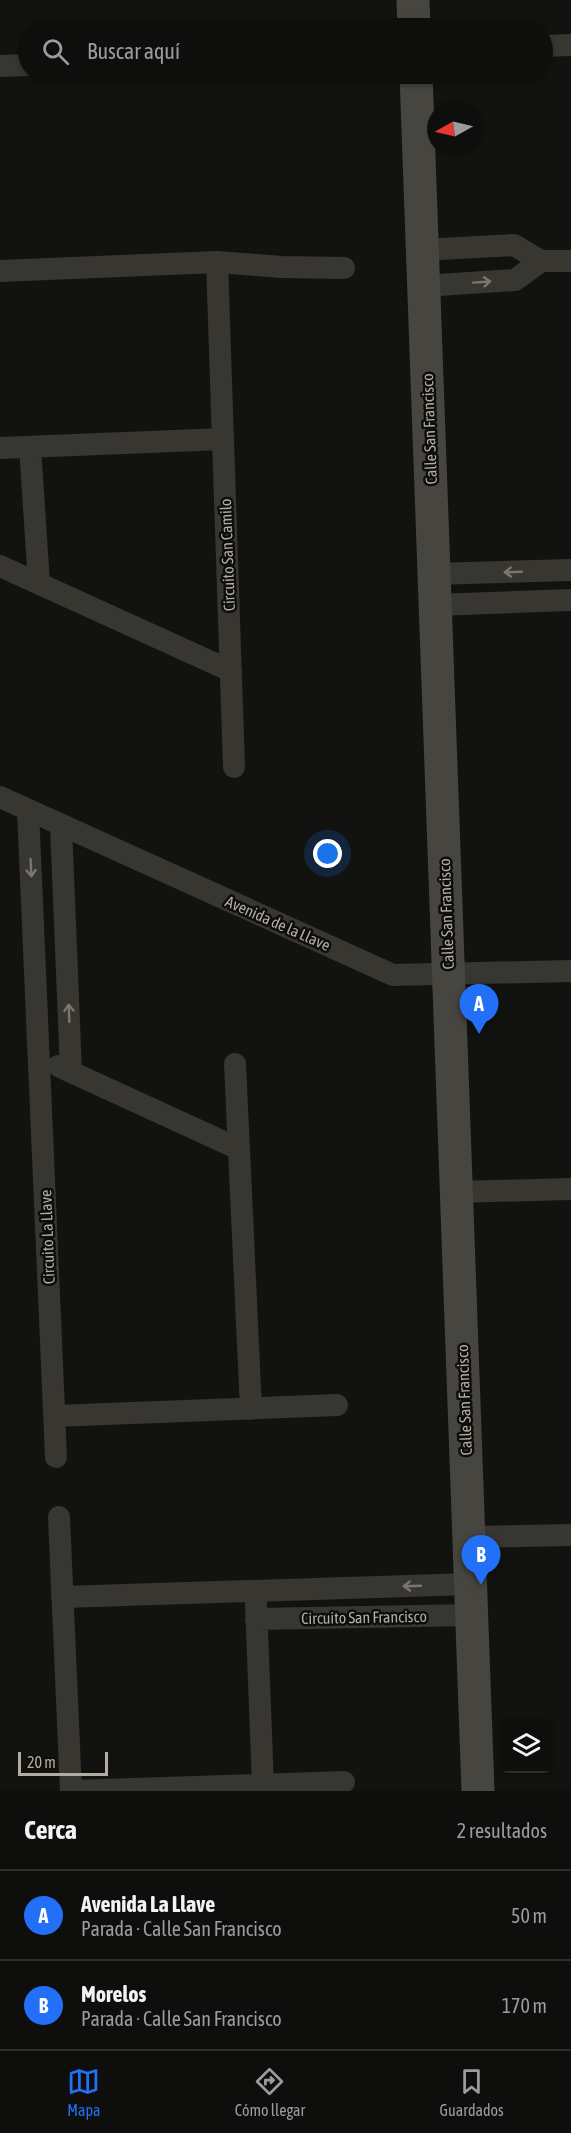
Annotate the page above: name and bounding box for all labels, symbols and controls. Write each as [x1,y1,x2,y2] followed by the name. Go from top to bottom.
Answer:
[18,18,553,84] search box
[39,35,72,68] icon: search
[87,38,180,64] text: Buscar aquí
[427,102,481,156] north arrow
[472,277,491,288] one-way arrow
[418,373,440,485] street label: Calle San Francisco
[216,498,238,612] street label: Circuito San Camilo
[503,566,523,578] one-way arrow
[313,839,342,868] your location
[25,858,37,878] one-way arrow
[435,858,457,970] street label: Calle San Francisco
[223,892,333,954] street label: Avenida de la Llave
[460,984,498,1034] pin: A
[63,1004,74,1024] one-way arrow
[36,1189,58,1285] street label: Circuito La Llave
[453,1344,475,1456] street label: Calle San Francisco
[462,1536,500,1585] pin: B
[403,1581,423,1592] one-way arrow
[301,1607,427,1627] street label: Circuito San Francisco
[499,1719,553,1773] map controls
[499,1719,553,1773] button: layers
[18,1749,108,1776] scale bar
[27,1753,56,1771] text: 20 m
[24,1815,77,1845] text: Cerca
[457,1819,547,1842] text: 2 resultados
[81,1891,215,1917] text: Avenida La Llave
[39,1904,48,1927] text: A
[511,1904,547,1927] text: 50 m
[81,1917,282,1940] text: Parada · Calle San Francisco
[81,1981,146,2007] text: Morelos
[39,1994,48,2017] text: B
[502,1994,547,2017] text: 170 m
[81,2007,282,2030] text: Parada · Calle San Francisco
[67,2065,100,2119] tab: Mapa
[235,2065,305,2119] tab: Cómo llegar
[440,2065,504,2119] tab: Guardados

